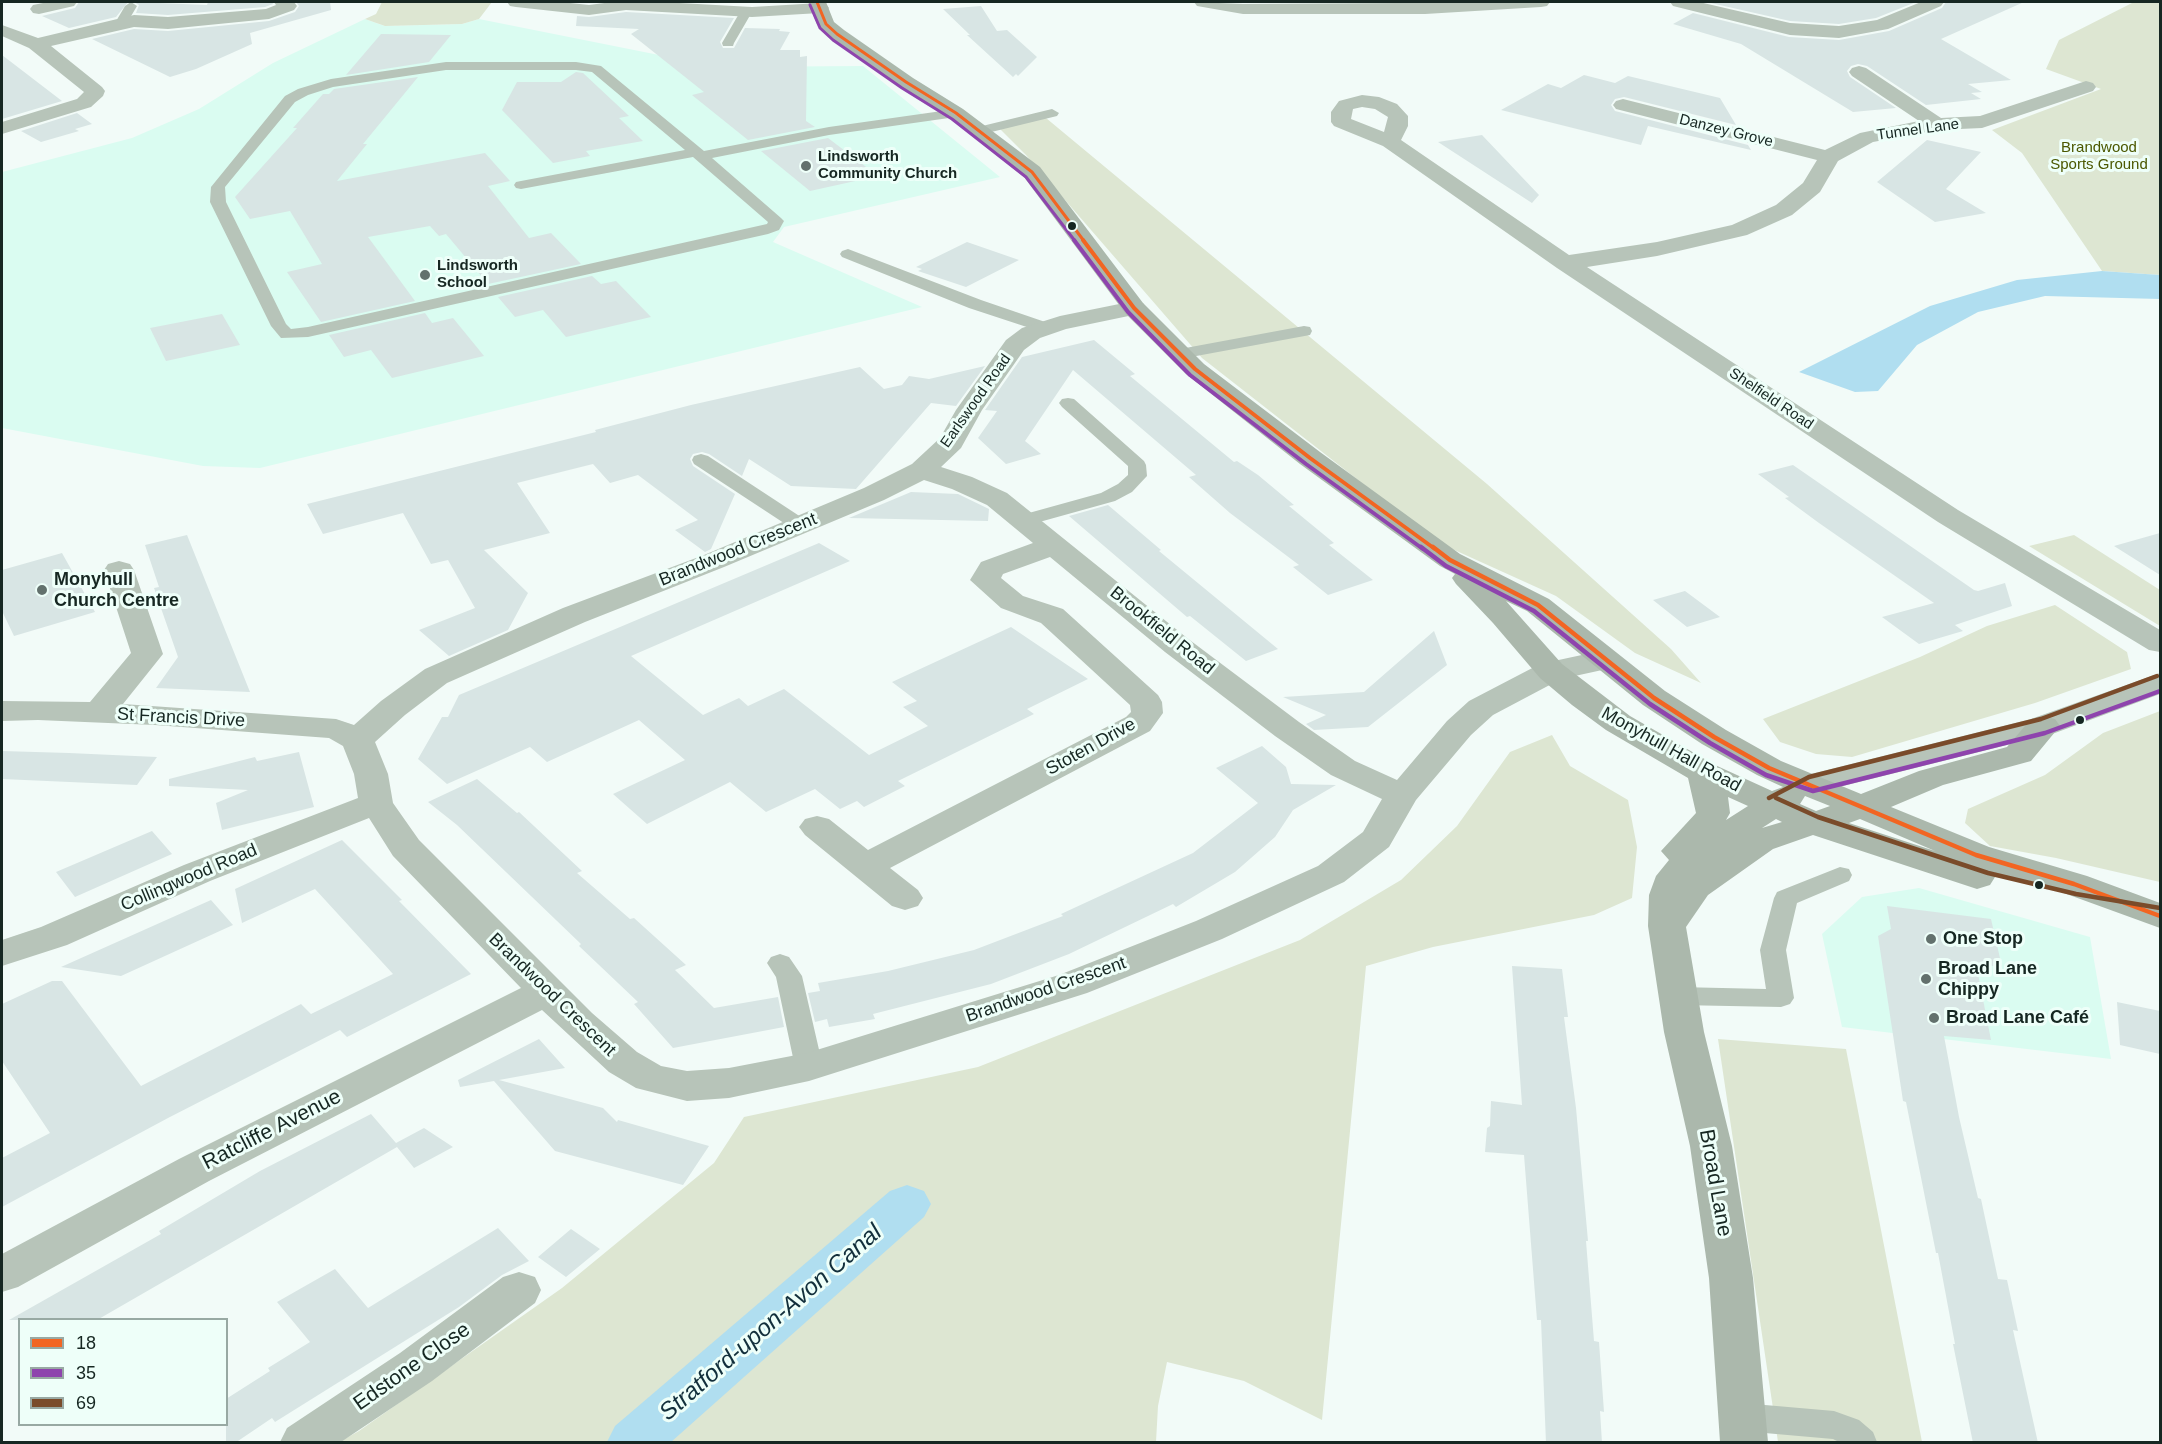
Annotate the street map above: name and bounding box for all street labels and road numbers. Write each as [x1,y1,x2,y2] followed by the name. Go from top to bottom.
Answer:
[1677,111,1775,151] street label: Danzey Grove
[1876,115,1960,145] street label: Tunnel Lane
[937,351,1015,451] street label: Earlswood Road
[1726,364,1816,434] street label: Shelfield Road
[656,509,820,591] street label: Brandwood Crescent
[1105,582,1219,680] street label: Brookfield Road
[1598,703,1744,797] street label: Monyhull Hall Road
[117,704,245,732] street label: St Francis Drive
[1042,714,1140,780] street label: Stoten Drive
[118,840,260,916] street label: Collingwood Road
[484,929,620,1061] street label: Brandwood Crescent
[963,952,1129,1028] street label: Brandwood Crescent
[198,1084,346,1176] street label: Ratcliffe Avenue
[1693,1127,1737,1239] street label: Broad Lane
[349,1318,475,1416] street label: Edstone Close

